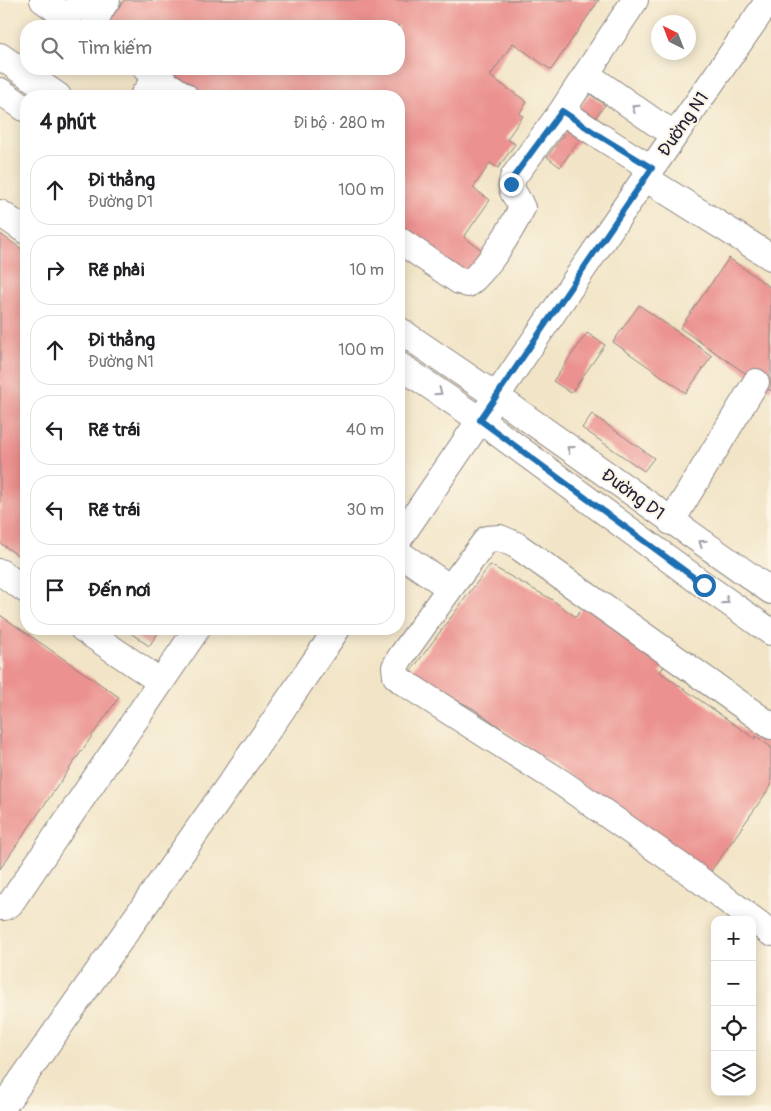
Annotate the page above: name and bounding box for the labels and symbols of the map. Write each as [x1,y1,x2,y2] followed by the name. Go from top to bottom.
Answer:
[651,15,696,60] north arrow
[653,87,714,161] street label: Đường N1
[631,105,641,114] one-way arrow
[500,173,523,196] route end
[433,386,443,395] one-way arrow
[566,446,576,455] one-way arrow
[596,464,669,525] street label: Đường D1
[699,540,708,549] one-way arrow
[693,574,716,597] route start
[721,595,730,604] one-way arrow

